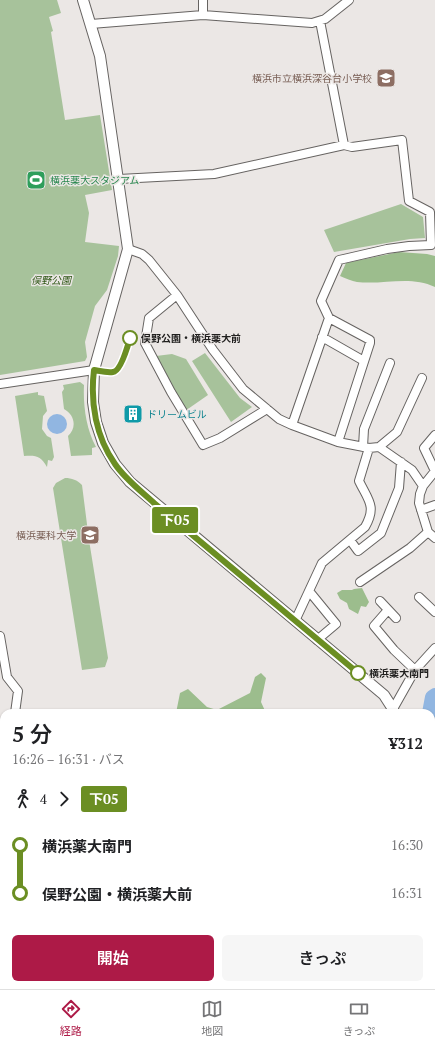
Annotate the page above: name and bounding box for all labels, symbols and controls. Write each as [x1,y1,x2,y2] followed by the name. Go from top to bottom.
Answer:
[375,67,397,89] school or university icon: 横浜市立横浜深谷台小学校
[252,72,372,85] place label: 横浜市立横浜深谷台小学校
[25,169,47,191] sports icon: 横浜薬大スタジアム
[50,174,139,187] place label: 横浜薬大スタジアム
[31,274,73,287] park label: 俣野公園
[122,330,138,346] marker: 俣野公園・横浜薬大前
[140,332,241,345] place label: 俣野公園・横浜薬大前
[122,403,144,425] building icon: ドリームビル
[147,408,207,421] place label: ドリームビル
[152,507,198,533] line badge: 下05
[160,510,190,529] text: 下05
[79,524,101,546] school or university icon: 横浜薬科大学
[16,529,76,542] place label: 横浜薬科大学
[350,665,366,681] marker: 横浜薬大南門
[369,667,429,680] place label: 横浜薬大南門
[12,719,52,748] text: 5 分
[389,733,423,753] text: ¥312
[12,750,125,768] text: 16:26 – 16:31 · バス
[12,788,34,810] icon: walk
[53,788,75,810] icon: forward
[89,789,119,808] text: 下05
[40,790,47,808] text: 4
[42,836,132,856] text: 横浜薬大南門
[391,836,423,854] text: 16:30
[42,884,192,904] text: 俣野公園・横浜薬大前
[391,884,423,902] text: 16:31
[12,935,214,981] button: 開始
[222,935,423,981] button: きっぷ
[60,998,82,1038] tab: 経路
[201,998,223,1038] tab: 地図
[343,998,375,1038] tab: きっぷ

